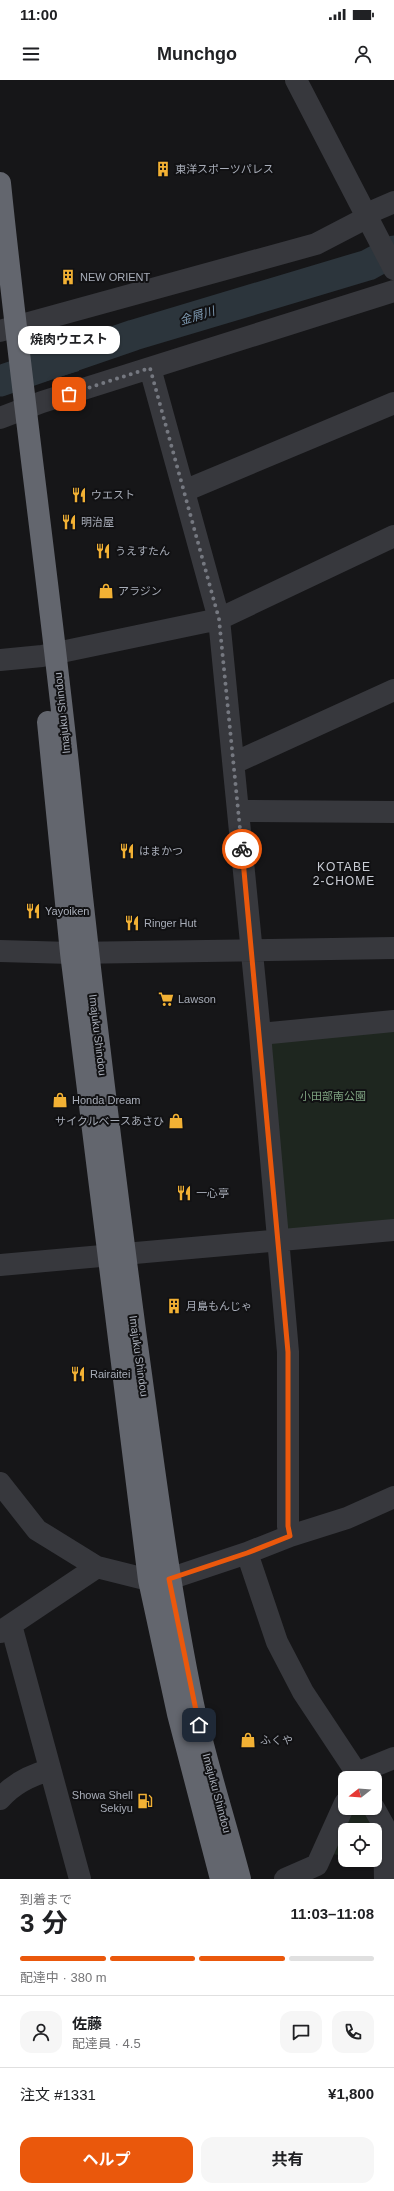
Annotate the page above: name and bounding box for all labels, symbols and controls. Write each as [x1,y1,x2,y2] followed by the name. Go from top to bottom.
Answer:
[20,6,58,23] text: 11:00
[20,43,42,65] icon: menu
[352,43,374,65] icon: person
[157,44,237,64] text: Munchgo
[154,160,172,178] building icon: 東洋スポーツパレス
[175,163,274,175] place label: 東洋スポーツパレス
[59,268,77,286] building icon: NEW ORIENT
[80,271,151,283] place label: NEW ORIENT
[178,303,218,328] water label: 金屑川
[18,326,120,354] callout: 焼肉ウエスト
[30,332,108,347] text: 焼肉ウエスト
[52,377,86,411] pin
[58,383,80,405] icon: bag
[70,486,88,504] restaurant icon: ウエスト
[91,489,135,501] place label: ウエスト
[60,513,78,531] restaurant icon: 明治屋
[81,516,114,528] place label: 明治屋
[94,542,112,560] restaurant icon: うえすたん
[115,545,170,557] place label: うえすたん
[97,582,115,600] shop icon: アラジン
[118,585,162,597] place label: アラジン
[52,672,72,754] street label: Imajuku Shindou
[222,829,262,869] courier
[231,838,253,860] icon: bike
[118,842,136,860] restaurant icon: はまかつ
[139,845,183,857] place label: はまかつ
[313,860,375,888] district label: KOTABE 2-CHOME
[24,902,42,920] restaurant icon: Yayoiken
[45,905,89,917] place label: Yayoiken
[123,914,141,932] restaurant icon: Ringer Hut
[144,917,197,929] place label: Ringer Hut
[157,990,175,1008] supermarket icon: Lawson
[178,993,216,1005] place label: Lawson
[87,994,109,1076] street label: Imajuku Shindou
[300,1090,366,1102] park label: 小田部南公園
[51,1091,69,1109] shop icon: Honda Dream
[72,1094,140,1106] place label: Honda Dream
[167,1112,185,1130] shop icon: サイクルベースあさひ
[55,1115,164,1127] place label: サイクルベースあさひ
[175,1184,193,1202] restaurant icon: 一心亭
[196,1187,229,1199] place label: 一心亭
[165,1297,183,1315] building icon: 月島もんじゃ
[186,1300,252,1312] place label: 月島もんじゃ
[127,1315,151,1397] street label: Imajuku Shindou
[69,1365,87,1383] restaurant icon: Rairaitei
[90,1368,130,1380] place label: Rairaitei
[182,1708,216,1742] pin
[188,1714,210,1736] icon: home
[239,1731,257,1749] shop icon: ふくや
[260,1734,293,1746] place label: ふくや
[201,1752,233,1834] street label: Imajuku Shindou
[338,1771,382,1815] north arrow
[338,1771,382,1867] map controls
[72,1789,133,1814] place label: Showa Shell Sekiyu
[136,1792,154,1810] fuel station icon: Showa Shell Sekiyu
[338,1823,382,1867] button: locate
[20,1892,72,1907] text: 到着まで
[291,1905,374,1922] text: 11:03–11:08
[20,1908,68,1938] text: 3 分
[20,1970,107,1985] text: 配達中 · 380 m
[20,2011,62,2053] button: person
[280,2011,322,2053] button: chat
[332,2011,374,2053] button: phone
[72,2015,102,2032] text: 佐藤
[72,2036,141,2051] text: 配達員 · 4.5
[328,2085,374,2102] text: ¥1,800
[20,2086,96,2103] text: 注文 #1331
[20,2137,193,2183] button: ヘルプ
[201,2137,374,2183] button: 共有

